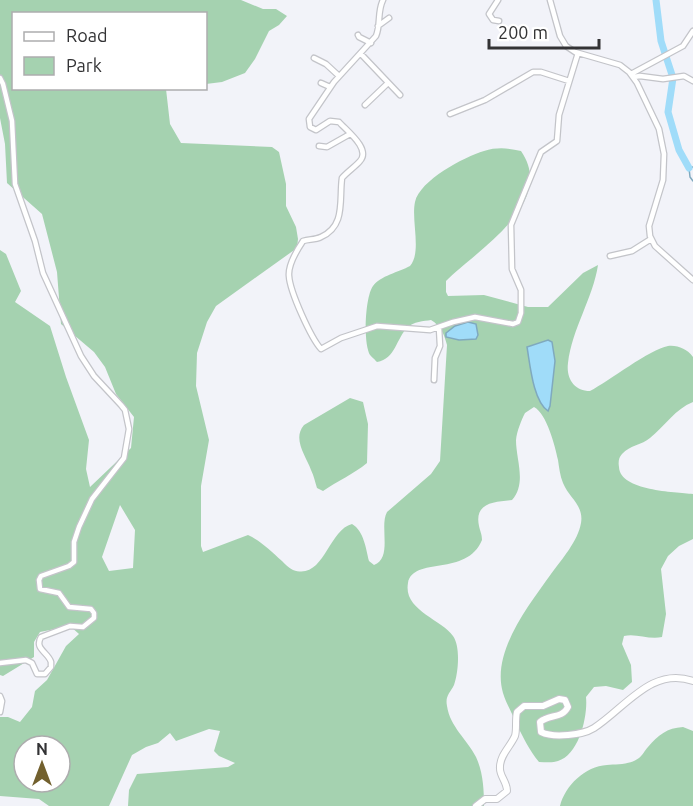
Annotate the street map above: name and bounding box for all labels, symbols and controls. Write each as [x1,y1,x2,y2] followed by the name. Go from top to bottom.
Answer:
[12,12,207,90] legend
[489,12,598,50] scale bar
[498,22,548,42] text: 200 m
[66,25,108,45] text: Road
[66,55,102,75] text: Park
[12,734,72,794] north arrow
[36,740,48,758] text: N

